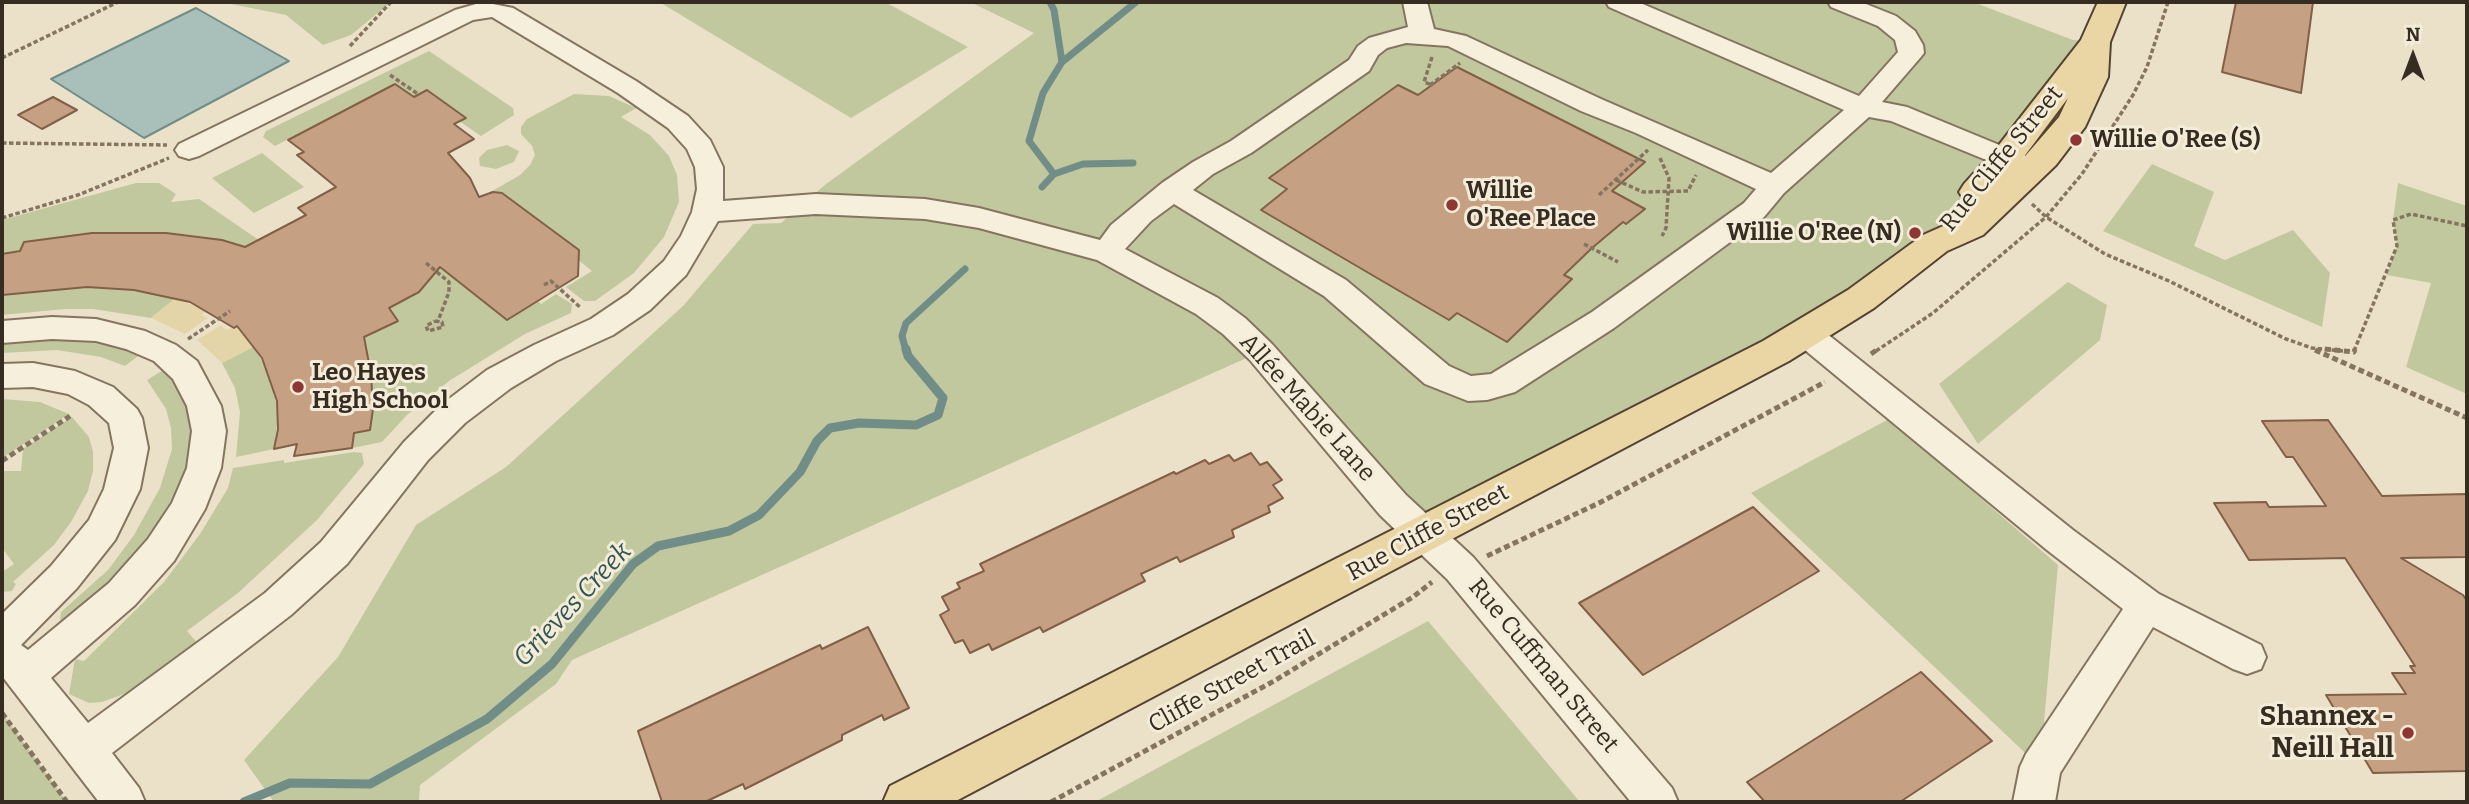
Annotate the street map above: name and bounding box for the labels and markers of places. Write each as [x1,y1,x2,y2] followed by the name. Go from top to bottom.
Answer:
[2090,126,2260,154] place label: Willie O'Ree (S)
[2068,132,2084,148] marker: Willie O'Ree (S)
[1466,177,1596,233] place label: Willie O'Ree Place
[1444,197,1460,213] marker: Willie O'Ree Place
[1726,219,1901,247] place label: Willie O'Ree (N)
[1907,225,1923,241] marker: Willie O'Ree (N)
[312,359,448,415] place label: Leo Hayes High School
[290,379,306,395] marker: Leo Hayes High School
[2260,700,2394,766] place label: Shannex - Neill Hall
[2400,725,2416,741] marker: Shannex - Neill Hall

